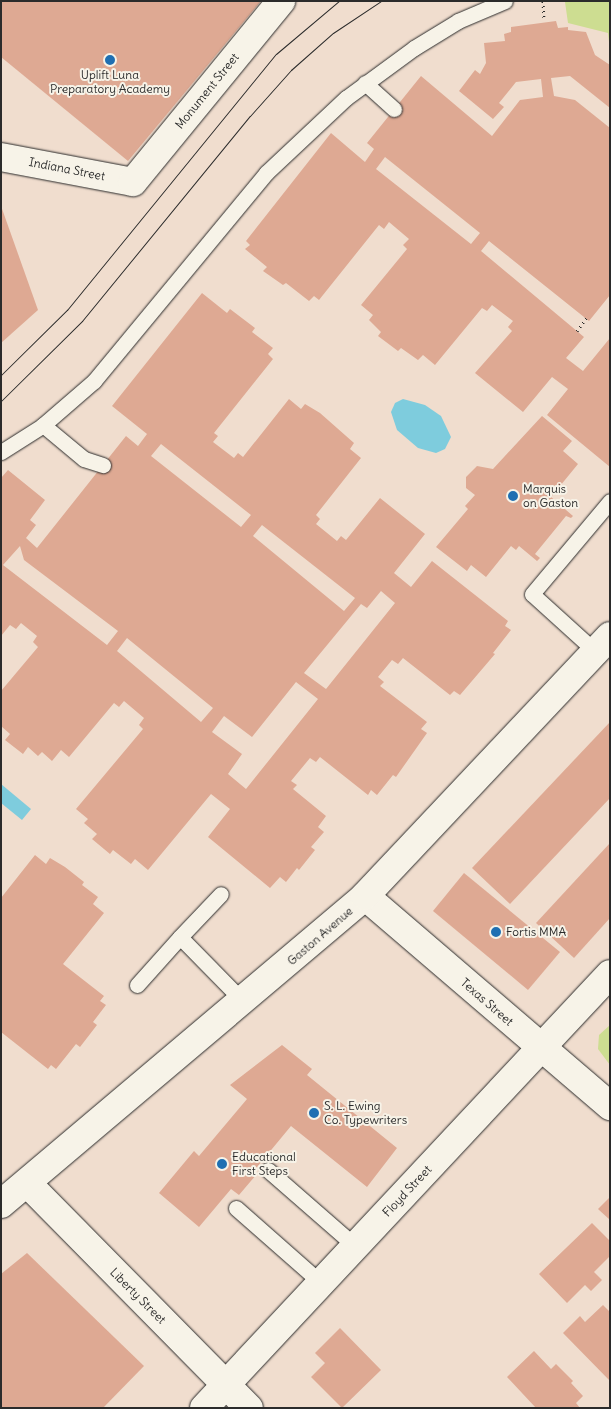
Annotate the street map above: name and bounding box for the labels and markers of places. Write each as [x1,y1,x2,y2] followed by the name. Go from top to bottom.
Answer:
[104,54,116,66] marker: Uplift Luna Preparatory Academy
[50,68,170,96] place label: Uplift Luna Preparatory Academy
[523,482,578,510] place label: Marquis on Gaston
[507,490,519,502] marker: Marquis on Gaston
[506,925,566,939] place label: Fortis MMA
[490,926,502,938] marker: Fortis MMA
[324,1099,407,1127] place label: S. L. Ewing Co. Typewriters
[308,1107,320,1119] marker: S. L. Ewing Co. Typewriters
[232,1150,296,1178] place label: Educational First Steps
[216,1158,228,1170] marker: Educational First Steps

